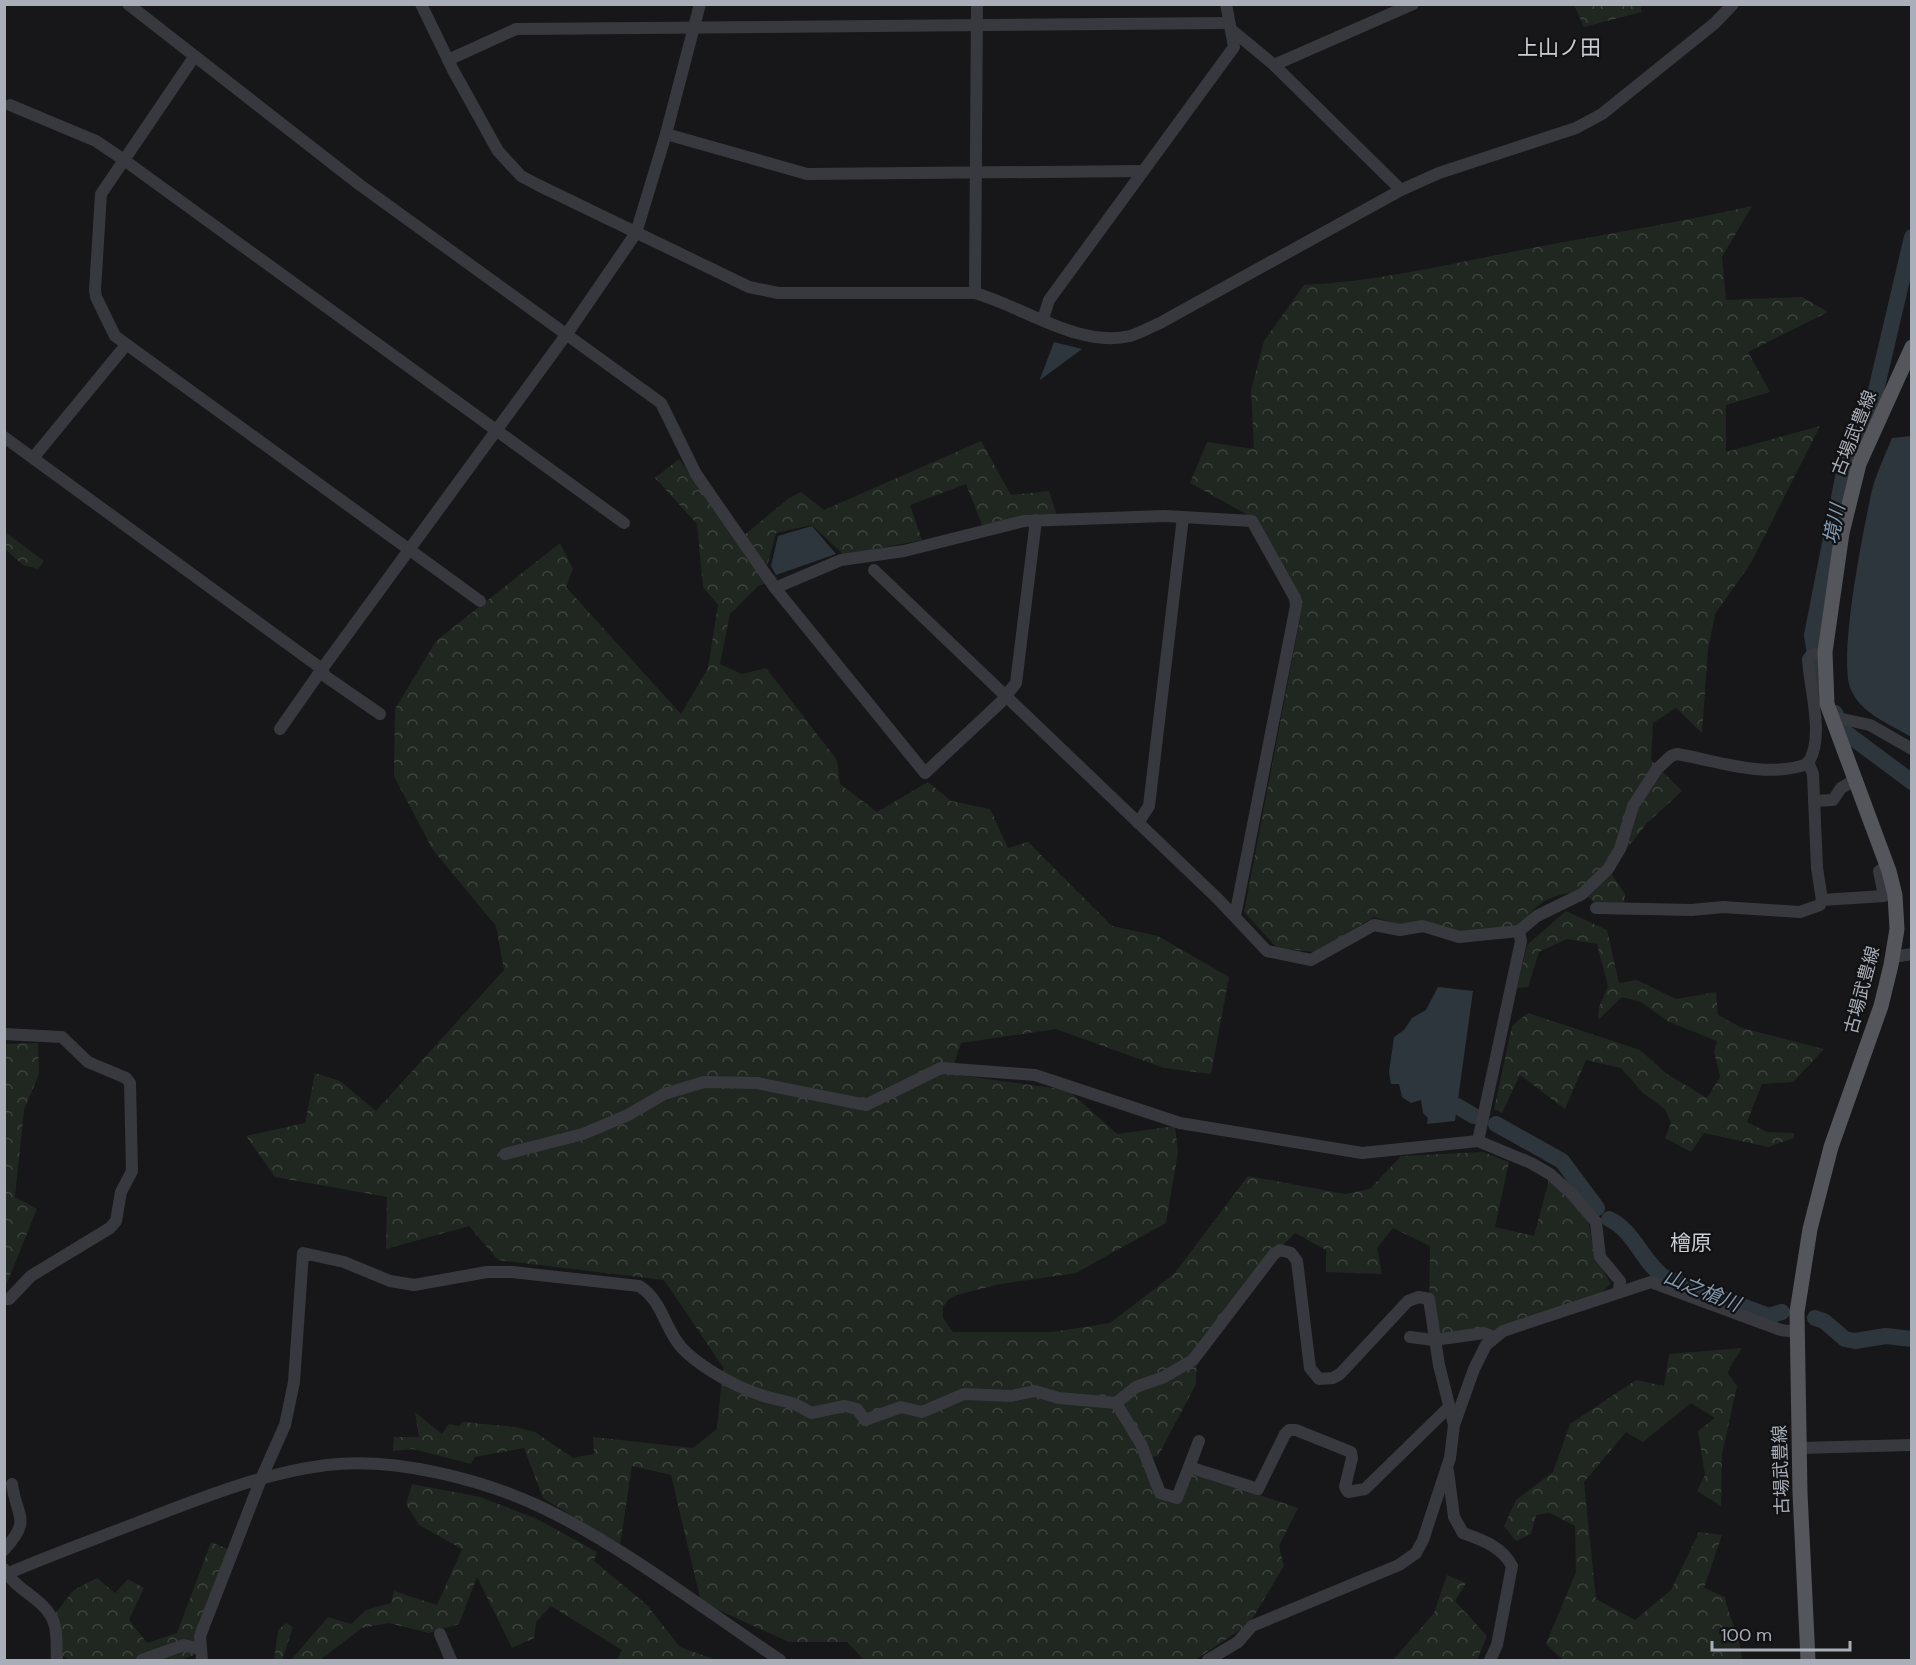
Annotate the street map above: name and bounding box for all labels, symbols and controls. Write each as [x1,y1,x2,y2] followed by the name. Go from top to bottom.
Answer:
[1517,34,1601,62] district label: 上山ノ田
[1826,387,1882,479] street label: 古場武豊線
[1817,500,1851,546] water label: 境川
[1839,943,1885,1037] street label: 古場武豊線
[1670,1229,1712,1257] district label: 檜原
[1660,1263,1746,1318] water label: 山之槍川
[1767,1425,1795,1515] street label: 古場武豊線
[1712,1614,1850,1652] scale bar
[1721,1623,1772,1647] text: 100 m

